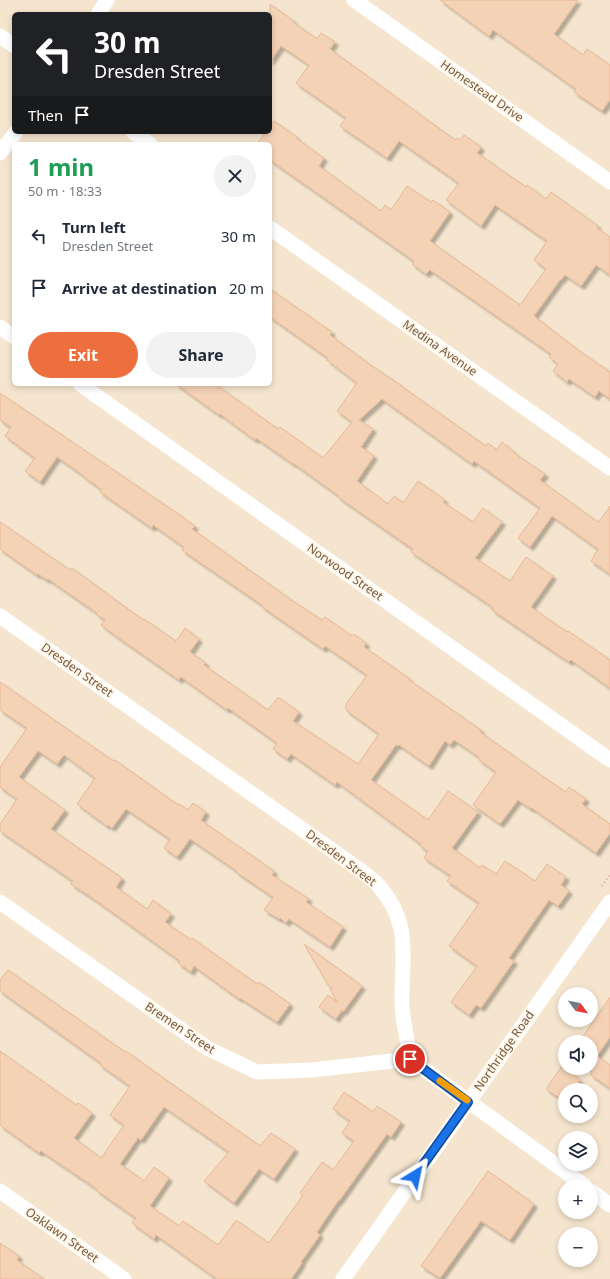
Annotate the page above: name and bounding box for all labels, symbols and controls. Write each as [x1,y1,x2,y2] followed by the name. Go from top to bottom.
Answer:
[94,23,161,61] text: 30 m
[28,28,80,80] icon: left
[437,56,527,126] street label: Homestead Drive
[94,59,220,83] text: Dresden Street
[71,104,93,126] icon: arrive
[28,105,63,125] text: Then
[28,150,94,183] text: 1 min
[214,155,256,197] button: close
[28,182,102,200] text: 50 m · 18:33
[62,217,126,237] text: Turn left
[28,225,50,247] icon: left
[221,226,256,246] text: 30 m
[62,237,153,255] text: Dresden Street
[28,277,50,299] icon: arrive
[62,278,217,298] text: Arrive at destination
[229,278,264,298] text: 20 m
[400,316,481,380] street label: Medina Avenue
[28,332,138,378] button: Exit
[146,332,256,378] button: Share
[304,539,387,605] street label: Norwood Street
[38,638,117,701] street label: Dresden Street
[303,825,381,890] street label: Dresden Street
[558,987,598,1027] north arrow
[558,987,598,1267] map controls
[142,998,219,1058] street label: Bremen Street
[469,1007,538,1094] street label: Northridge Road
[558,1035,598,1075] button: sound
[393,1042,427,1076] pin
[399,1048,421,1070] icon: arrive
[558,1083,598,1123] button: search
[558,1131,598,1171] button: layers
[394,1155,436,1197] position arrow
[558,1179,598,1219] button: +
[22,1203,103,1267] street label: Oaklawn Street
[558,1227,598,1267] button: −

